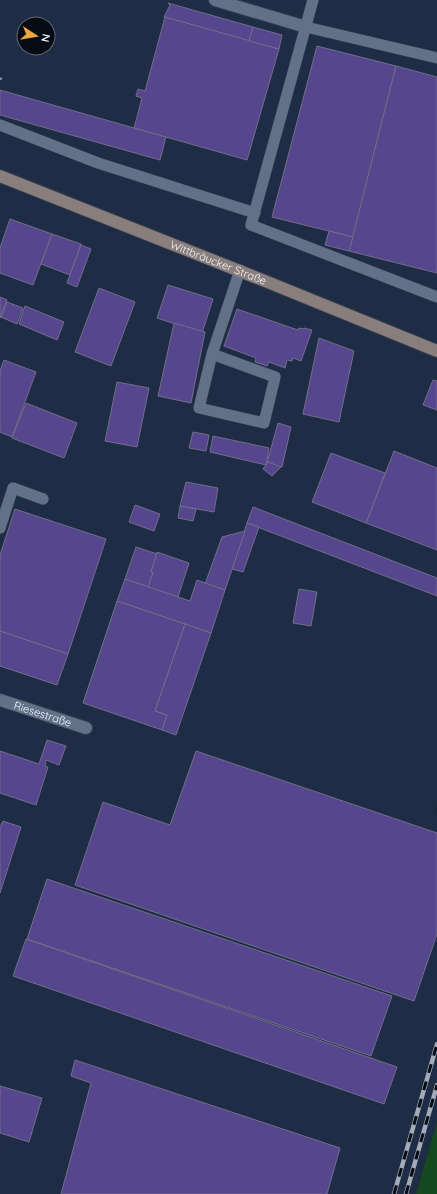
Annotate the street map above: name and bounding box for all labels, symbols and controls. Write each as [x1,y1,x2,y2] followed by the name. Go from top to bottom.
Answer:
[16,16,56,56] north arrow
[38,33,53,43] text: N
[168,237,269,288] street label: Wittbräucker Straße
[12,698,73,730] street label: Riesestraße

